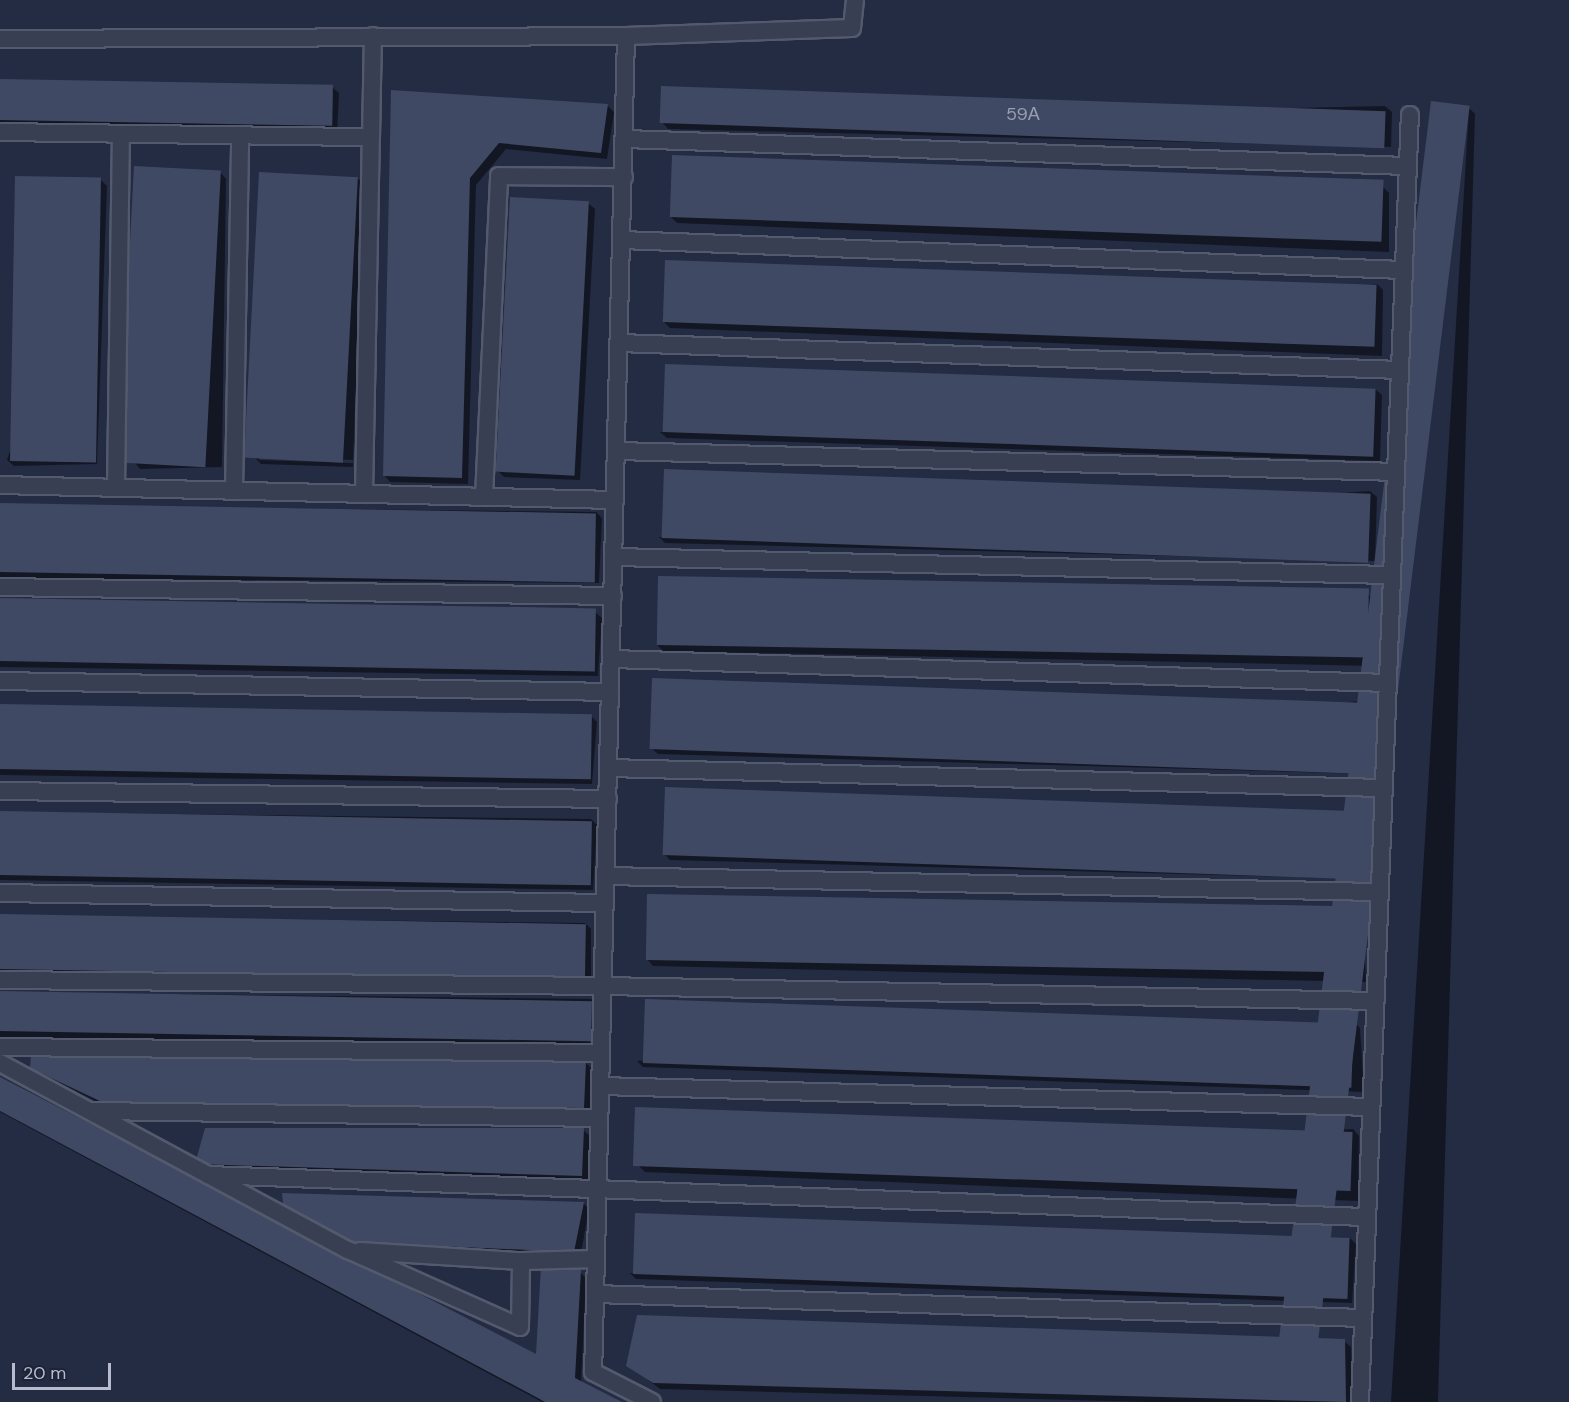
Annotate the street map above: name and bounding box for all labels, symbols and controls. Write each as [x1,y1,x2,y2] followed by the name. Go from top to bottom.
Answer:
[1006,103,1040,125] house number: 59А
[15,1351,114,1389] scale bar
[23,1361,66,1385] text: 20 m

